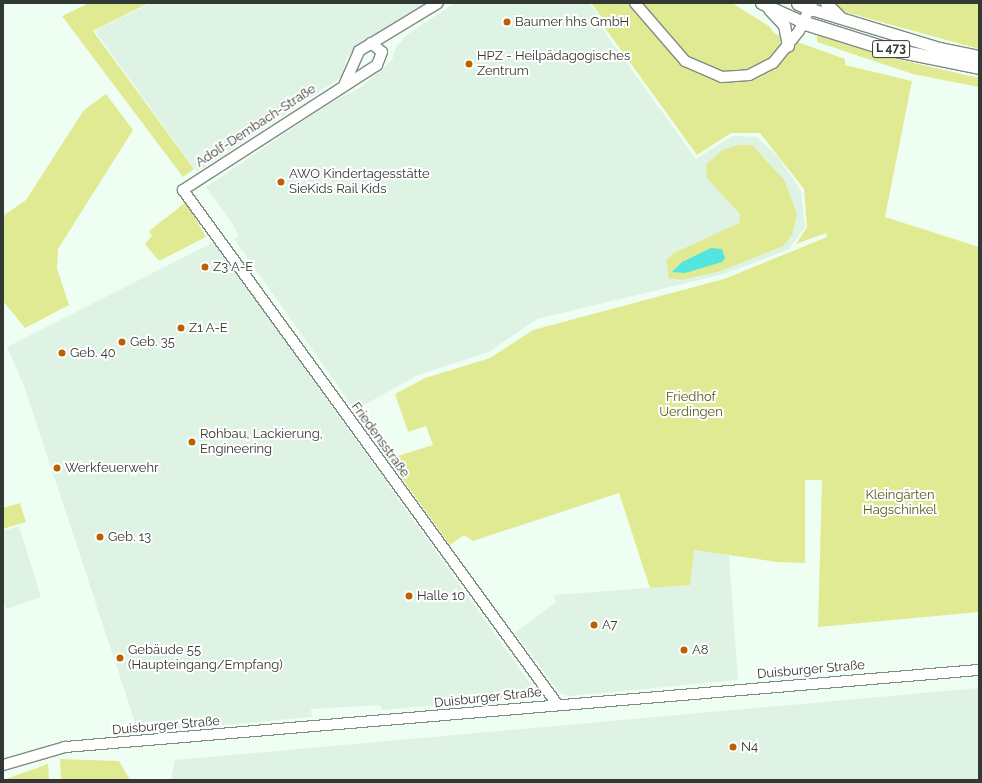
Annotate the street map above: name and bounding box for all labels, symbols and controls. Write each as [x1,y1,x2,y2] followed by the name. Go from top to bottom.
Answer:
[515,14,629,30] place label: Baumer hhs GmbH
[502,17,512,27] marker: Baumer hhs GmbH
[871,39,911,59] road number: L 473
[477,49,630,80] place label: HPZ - Heilpädagogisches Zentrum
[464,59,474,69] marker: HPZ - Heilpädagogisches Zentrum
[193,81,319,171] street label: Adolf-Dembach-Straße
[289,167,430,198] place label: AWO Kindertagesstätte SieKids Rail Kids
[276,177,286,187] marker: AWO Kindertagesstätte SieKids Rail Kids
[213,259,254,275] place label: Z3 A-E
[200,262,210,272] marker: Z3 A-E
[189,320,228,336] place label: Z1 A-E
[176,323,186,333] marker: Z1 A-E
[130,334,175,350] place label: Geb. 35
[117,337,127,347] marker: Geb. 35
[70,345,116,361] place label: Geb. 40
[57,348,67,358] marker: Geb. 40
[659,390,723,421] park label: Friedhof Uerdingen
[348,399,412,481] street label: Friedensstraße
[200,427,323,458] place label: Rohbau, Lackierung, Engineering
[187,437,197,447] marker: Rohbau, Lackierung, Engineering
[65,460,159,476] place label: Werkfeuerwehr
[52,463,62,473] marker: Werkfeuerwehr
[863,488,937,519] park label: Kleingärten Hagschinkel
[108,529,151,545] place label: Geb. 13
[95,532,105,542] marker: Geb. 13
[417,588,465,604] place label: Halle 10
[404,591,414,601] marker: Halle 10
[602,617,617,633] place label: A7
[589,620,599,630] marker: A7
[692,642,708,658] place label: A8
[128,643,283,674] place label: Gebäude 55 (Haupteingang/Empfang)
[679,645,689,655] marker: A8
[115,653,125,663] marker: Gebäude 55 (Haupteingang/Empfang)
[756,658,866,682] street label: Duisburger Straße
[433,685,543,711] street label: Duisburger Straße
[111,714,221,738] street label: Duisburger Straße
[741,739,758,755] place label: N4
[728,742,738,752] marker: N4

